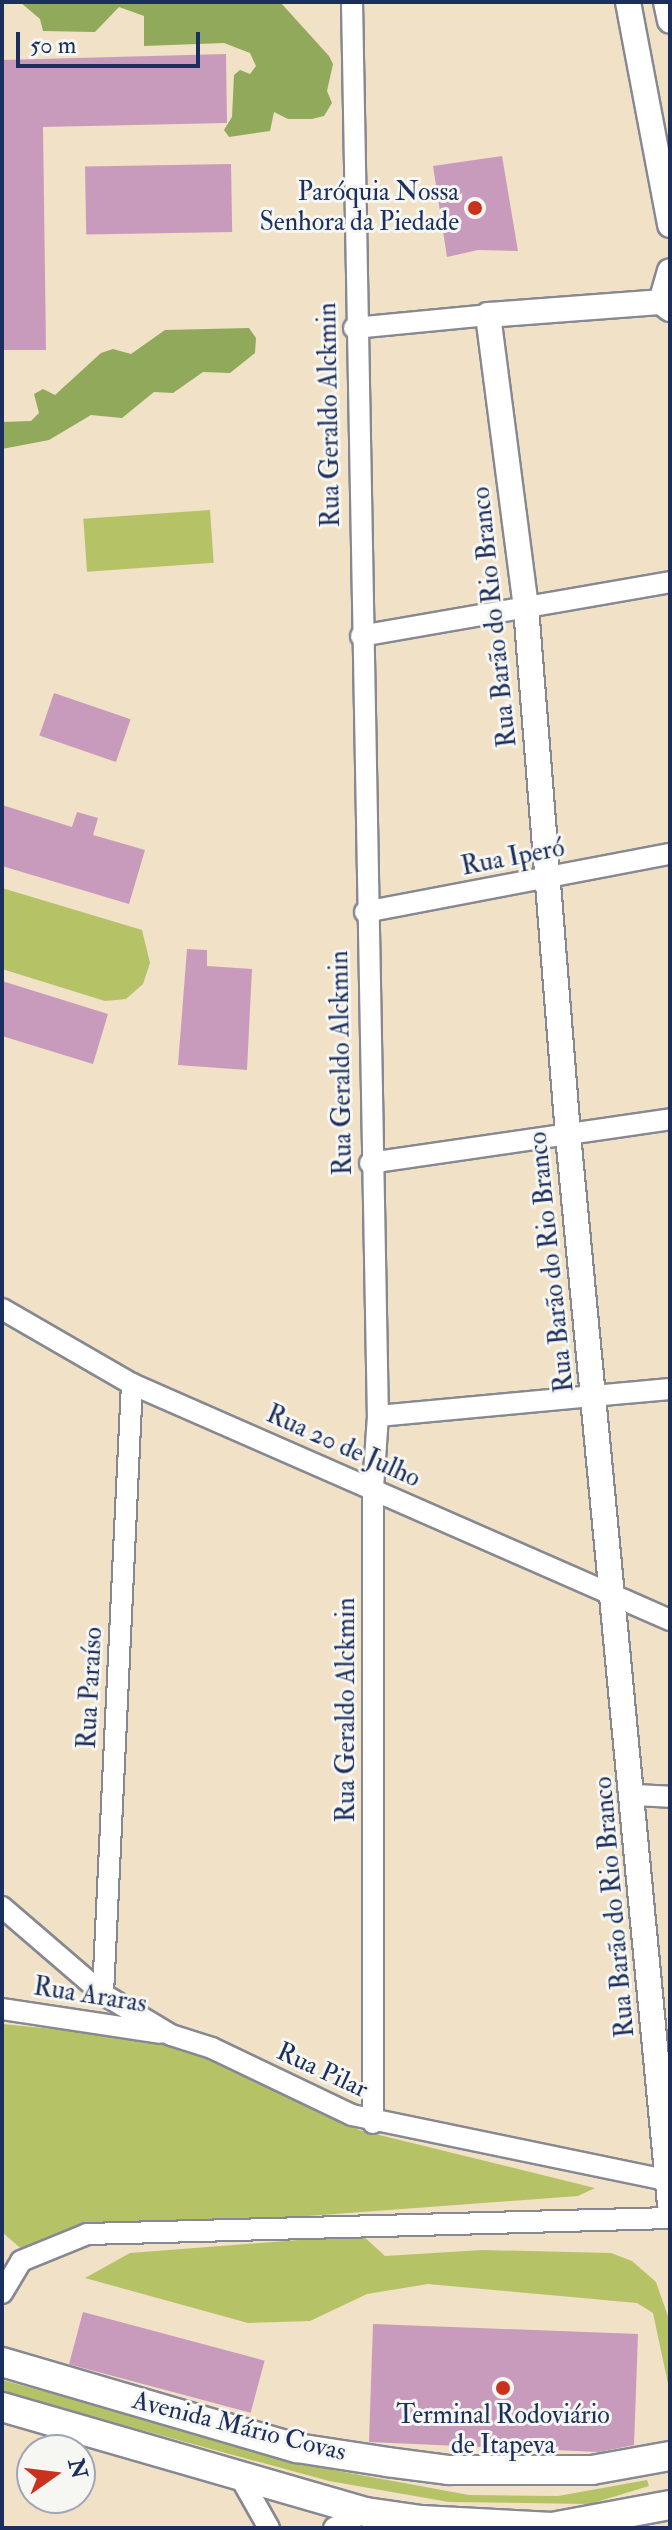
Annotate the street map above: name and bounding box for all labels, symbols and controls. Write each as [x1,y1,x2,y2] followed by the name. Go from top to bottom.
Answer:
[20,16,204,66] scale bar
[30,30,76,61] text: 50 m
[259,177,459,238] place label: Paróquia Nossa Senhora da Piedade
[466,199,484,217] marker: Paróquia Nossa Senhora da Piedade
[312,302,348,528] street label: Rua Geraldo Alckmin
[466,485,524,749] street label: Rua Barão do Rio Branco
[459,833,567,883] street label: Rua Iperó
[324,950,360,1176] street label: Rua Geraldo Alckmin
[523,1130,581,1394] street label: Rua Barão do Rio Branco
[261,1399,425,1495] street label: Rua 20 de Julho
[331,1598,363,1822] street label: Rua Geraldo Alckmin
[72,1626,110,1750] street label: Rua Paraíso
[588,1775,642,2039] street label: Rua Barão do Rio Branco
[31,1972,149,2020] street label: Rua Araras
[271,2036,373,2106] street label: Rua Pilar
[494,2379,512,2397] marker: Terminal Rodoviário de Itapeva
[129,2385,349,2469] street label: Avenida Mário Covas
[396,2400,610,2462] place label: Terminal Rodoviário de Itapeva
[16,2434,96,2514] north arrow
[61,2456,93,2482] text: N

